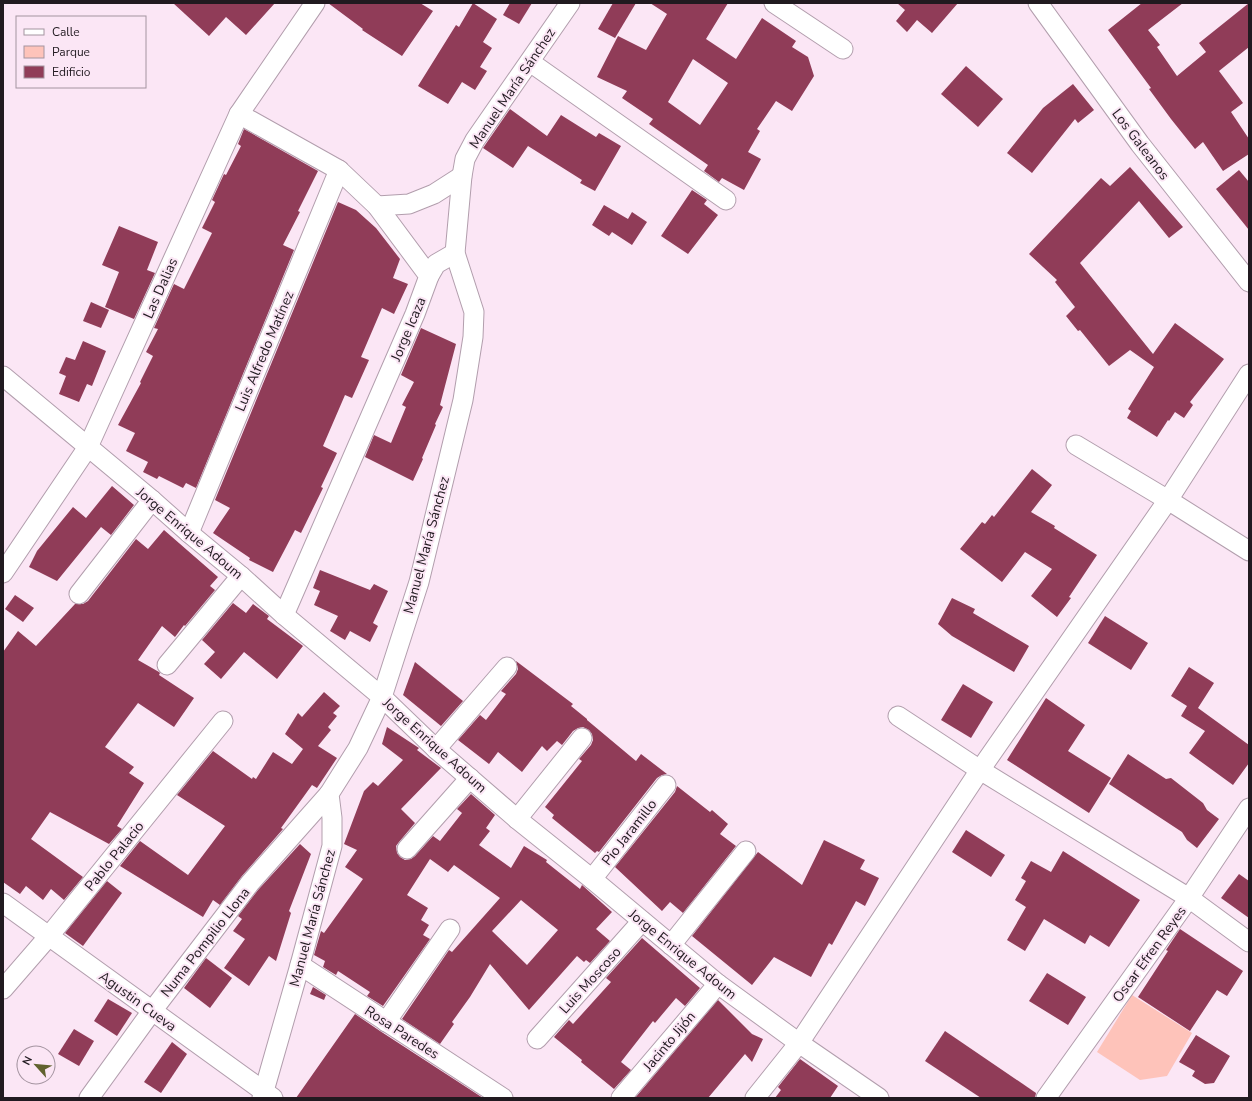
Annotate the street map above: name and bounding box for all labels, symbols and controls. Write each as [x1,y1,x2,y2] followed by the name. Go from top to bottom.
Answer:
[16,16,146,88] legend
[52,24,80,40] text: Calle
[465,24,560,152] street label: Manuel María Sánchez
[52,44,90,60] text: Parque
[52,64,91,80] text: Edificio
[1108,105,1174,184] street label: Los Galeanos
[139,255,182,322] street label: Las Dalias
[230,288,299,414] street label: Luis Alfredo Matínez
[386,294,430,365] street label: Jorge Icaza
[399,474,454,616] street label: Manuel María Sánchez
[132,482,247,584] street label: Jorge Enrique Adoum
[378,693,491,797] street label: Jorge Enrique Adoum
[598,795,661,869] street label: Pio Jaramillo
[80,817,149,895] street label: Pablo Palacio
[285,847,340,989] street label: Manuel María Sánchez
[156,883,254,1001] street label: Numa Pompilio Llona
[1108,902,1191,1006] street label: Oscar Efren Reyes
[624,904,741,1004] street label: Jorge Enrique Adoum
[555,943,626,1018] street label: Luis Moscoso
[95,967,180,1036] street label: Agustin Cueva
[361,1001,443,1064] street label: Rosa Paredes
[638,1007,700,1076] street label: Jacinto Jijón
[16,1045,56,1085] north arrow
[19,1054,36,1068] text: N

